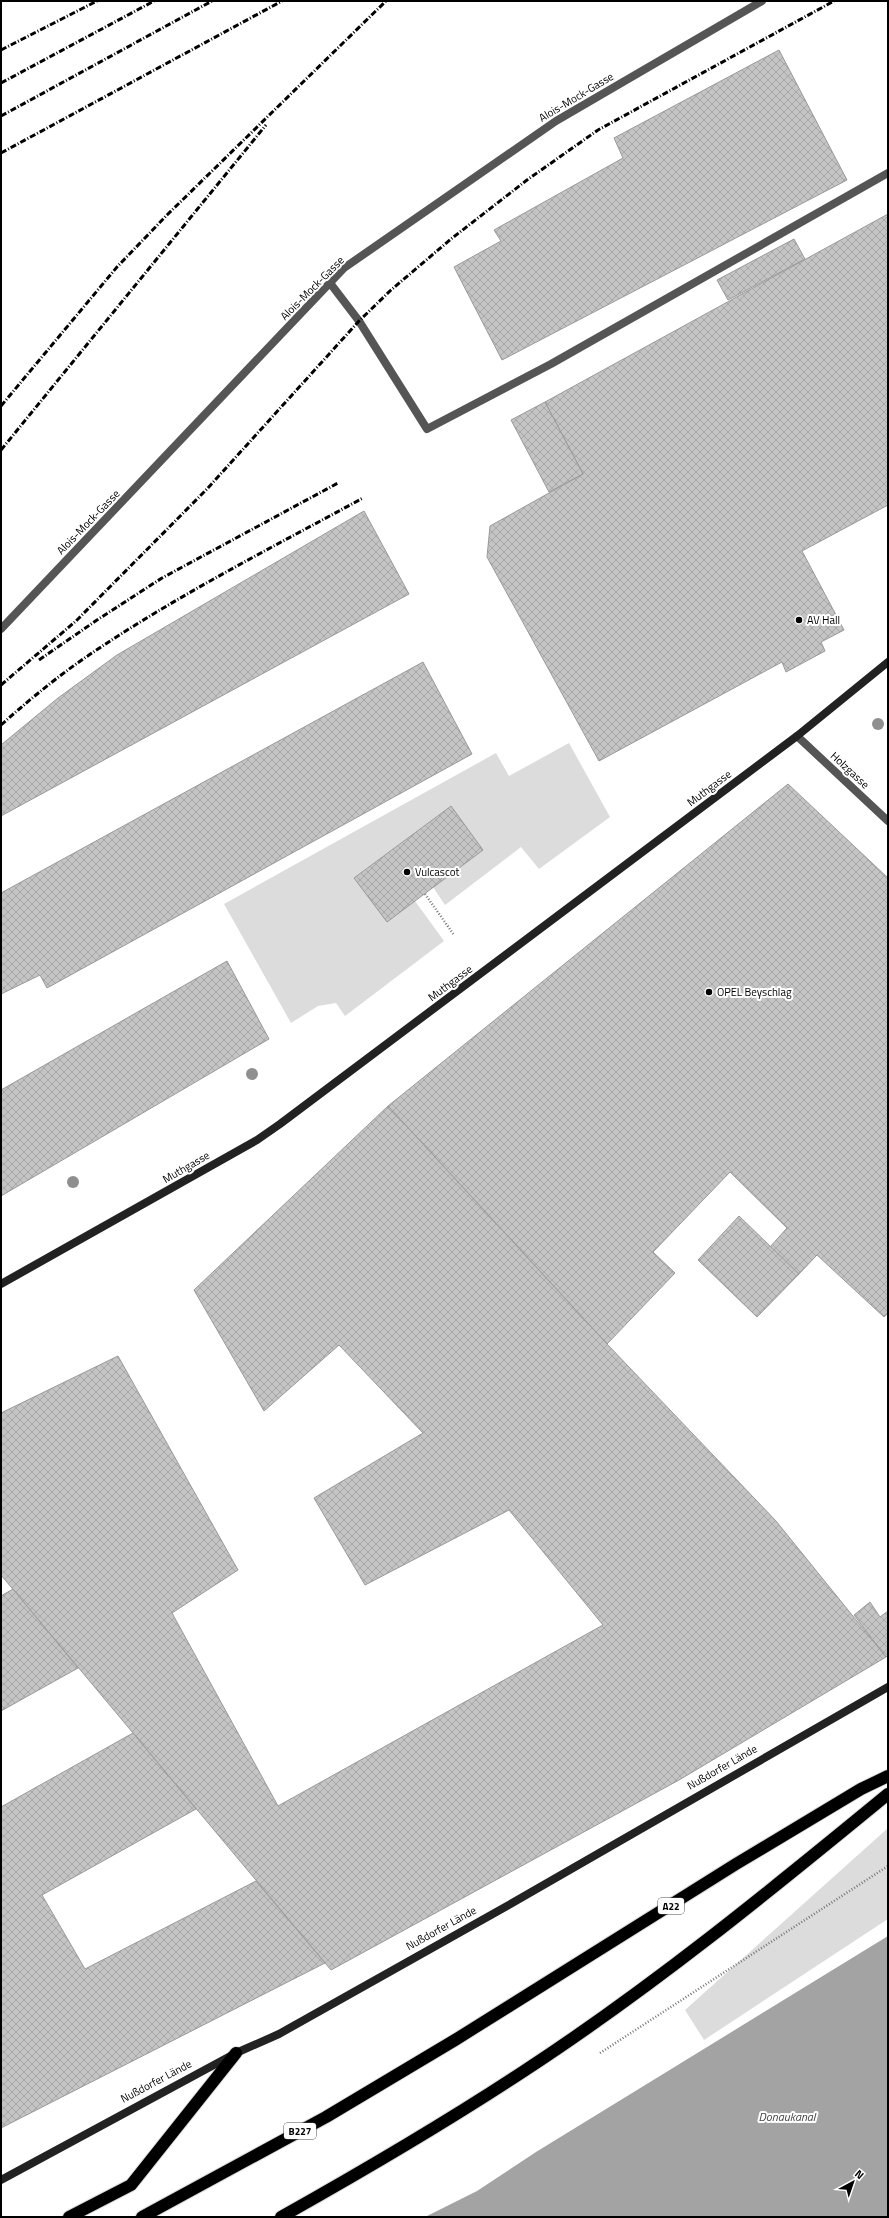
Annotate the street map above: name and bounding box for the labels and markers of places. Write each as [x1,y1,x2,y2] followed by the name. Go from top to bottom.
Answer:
[807,612,840,628] place label: AV Hall
[794,615,804,625] marker: AV Hall
[415,864,459,880] place label: Vulcascot
[402,867,412,877] marker: Vulcascot
[717,984,792,1000] place label: OPEL Beyschlag
[704,987,714,997] marker: OPEL Beyschlag

